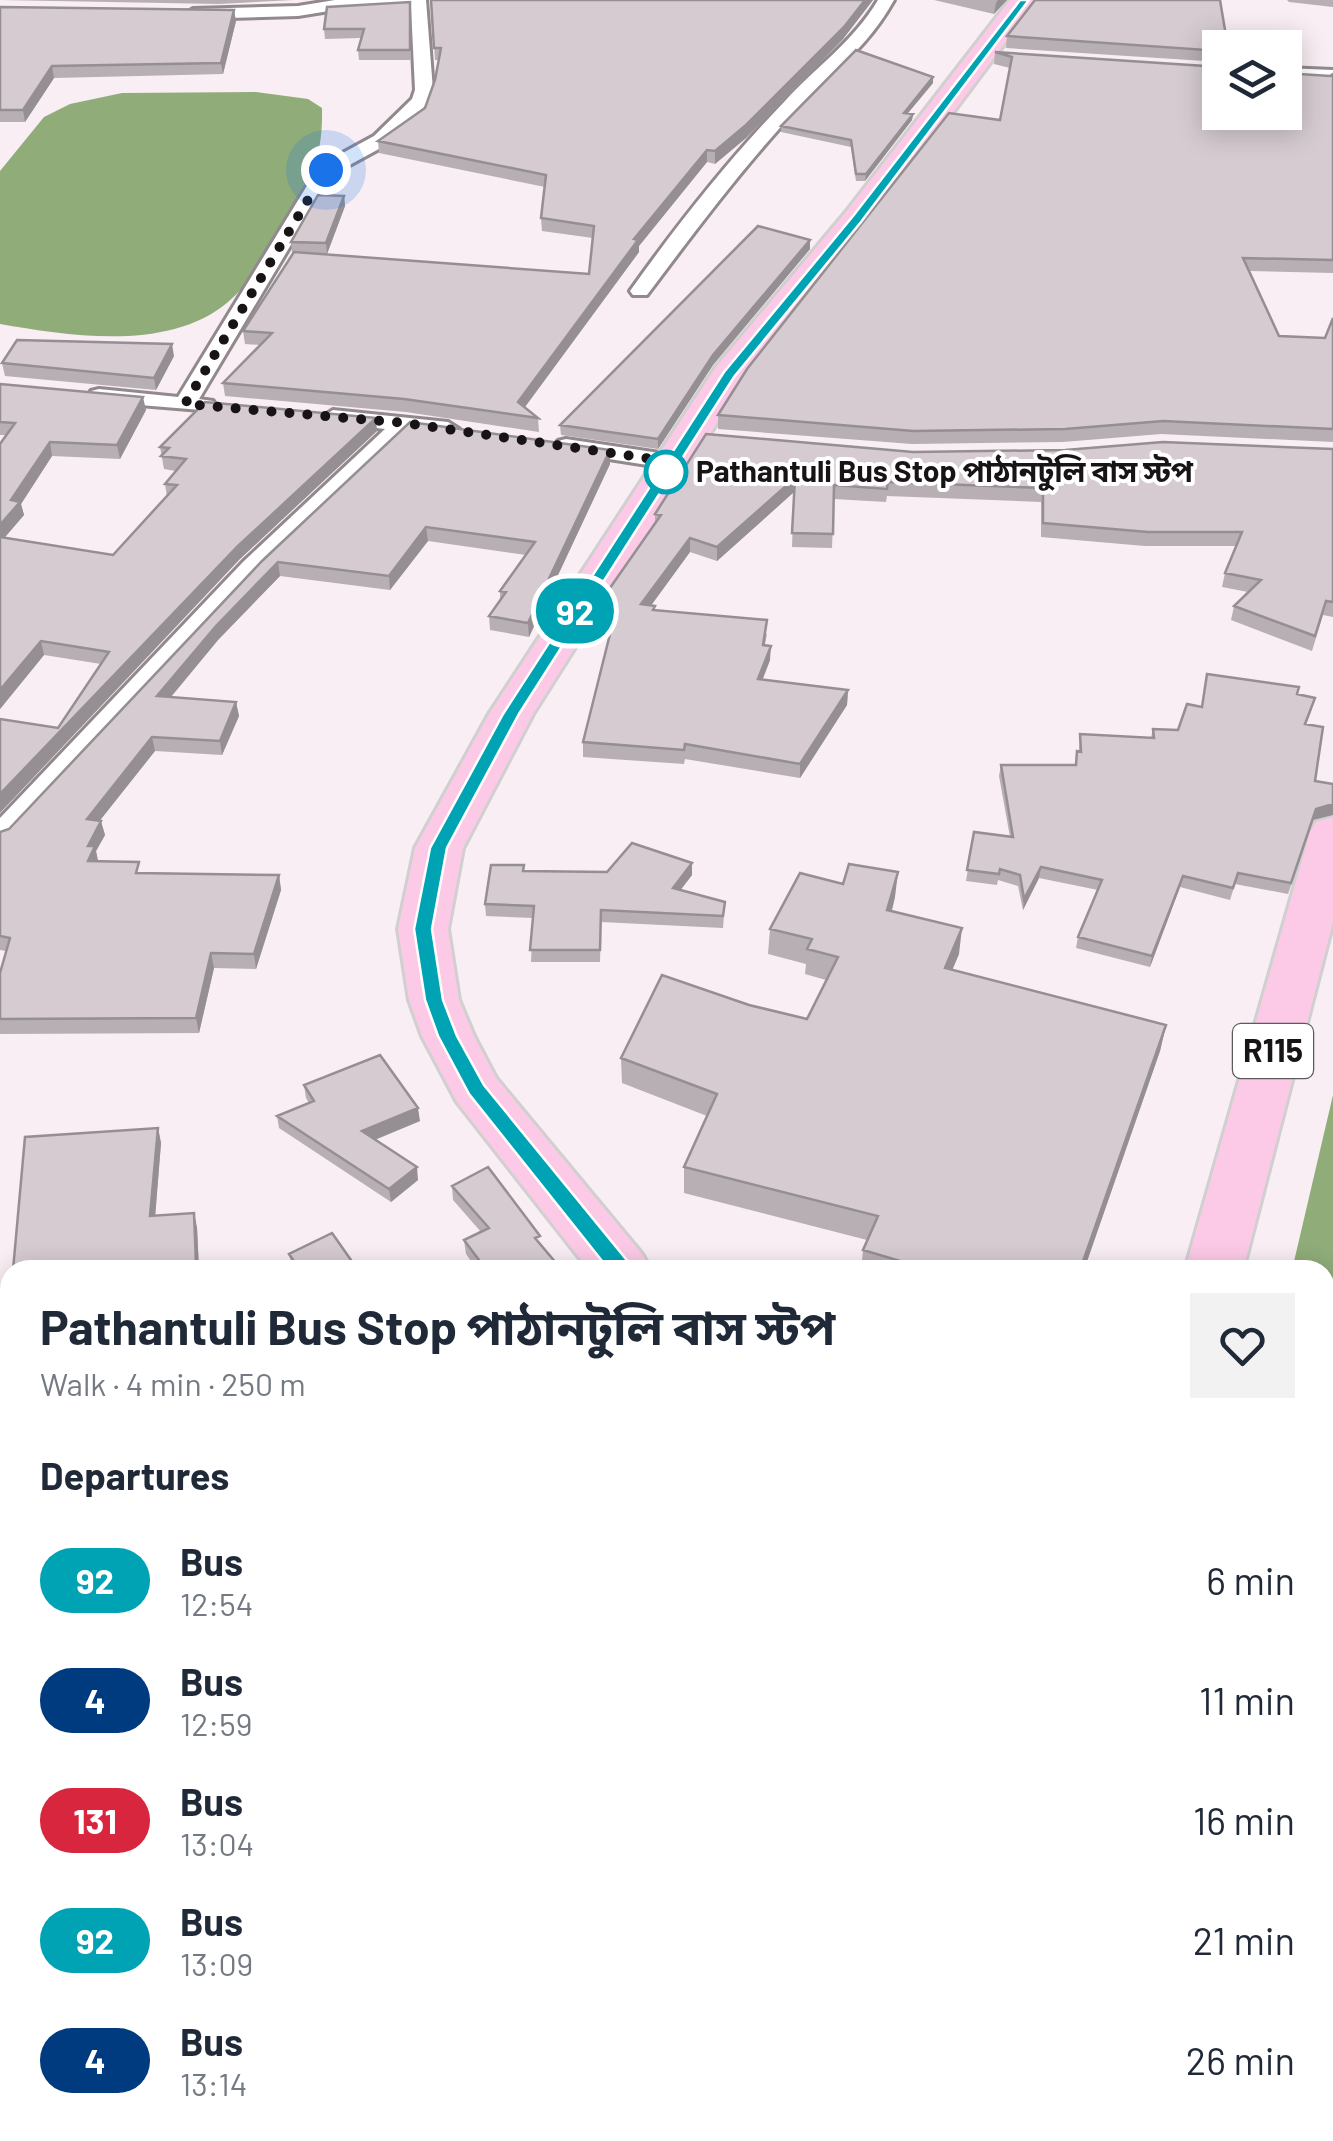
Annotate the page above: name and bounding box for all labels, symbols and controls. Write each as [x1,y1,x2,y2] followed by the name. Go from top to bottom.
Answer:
[1202,30,1302,130] map controls
[1202,30,1302,130] button: layers
[301,145,351,195] your location
[645,451,687,493] marker: Pathantuli Bus Stop পাঠানটুলি বাস স্টপ
[696,452,1194,491] place label: Pathantuli Bus Stop পাঠানটুলি বাস স্টপ
[530,578,620,644] line badge: 92
[556,590,594,632] text: 92
[1233,1024,1313,1078] road number: R115
[1190,1293,1295,1398] button: heart
[40,1297,835,1355] text: Pathantuli Bus Stop পাঠানটুলি বাস স্টপ
[40,1364,306,1402] text: Walk · 4 min · 250 m
[40,1452,229,1498] text: Departures
[180,1538,243,1584] text: Bus
[1206,1557,1295,1603] text: 6 min
[76,1559,114,1601] text: 92
[180,1584,253,1622] text: 12:54
[180,1658,243,1704] text: Bus
[1199,1677,1295,1723] text: 11 min
[84,1679,106,1721] text: 4
[180,1704,252,1742] text: 12:59
[180,1778,243,1824] text: Bus
[1193,1797,1295,1843] text: 16 min
[73,1799,117,1841] text: 131
[180,1824,254,1862] text: 13:04
[180,1898,243,1944] text: Bus
[1193,1917,1295,1963] text: 21 min
[76,1919,114,1961] text: 92
[180,1944,253,1982] text: 13:09
[180,2018,243,2064] text: Bus
[1186,2037,1295,2083] text: 26 min
[84,2039,106,2081] text: 4
[180,2064,247,2102] text: 13:14

